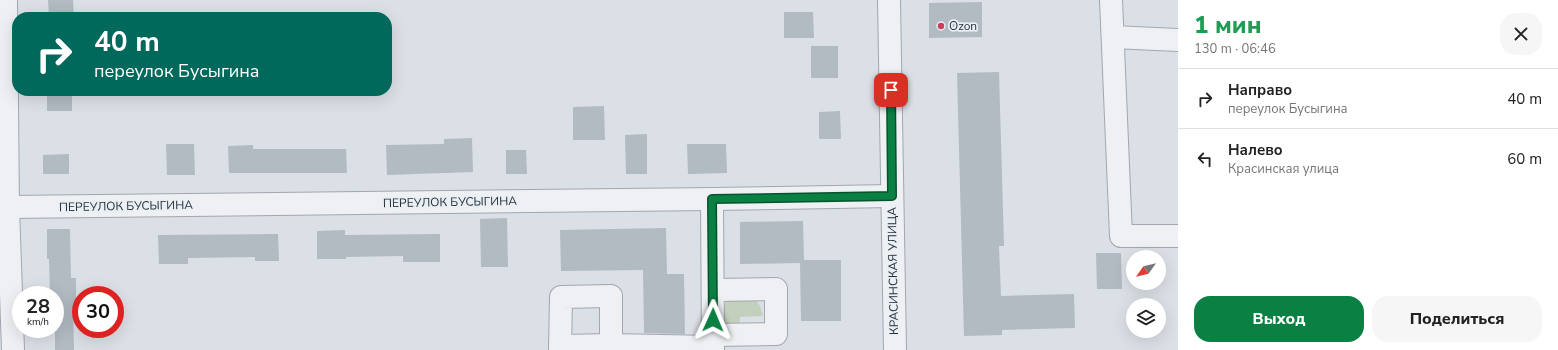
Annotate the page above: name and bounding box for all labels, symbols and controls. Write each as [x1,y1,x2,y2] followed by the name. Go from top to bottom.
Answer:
[1194,9,1262,41] text: 1 мин
[1500,13,1542,55] button: close
[949,18,977,34] place label: Ozon
[936,21,946,31] marker: Ozon
[94,23,160,61] text: 40 m
[28,28,80,80] icon: right
[1194,40,1276,58] text: 130 m · 06:46
[94,59,260,83] text: переулок Бусыгина
[874,73,908,107] pin
[880,79,902,101] icon: arrive
[1228,80,1292,100] text: Направо
[1194,88,1216,110] icon: right
[1507,89,1542,109] text: 40 m
[1228,100,1348,118] text: переулок Бусыгина
[1228,140,1283,160] text: Налево
[1194,148,1216,170] icon: left
[1507,149,1542,169] text: 60 m
[1228,160,1339,178] text: Красинская улица
[383,193,517,211] street label: ПЕРЕУЛОК БУСЫГИНА
[59,197,193,215] street label: ПЕРЕУЛОК БУСЫГИНА
[884,207,902,335] street label: КРАСИНСКАЯ УЛИЦА
[1126,250,1166,290] north arrow
[1126,250,1166,338] map controls
[72,286,124,338] speed limit sign: 30
[26,293,50,320] text: 28
[1194,296,1364,342] button: Выход
[1372,296,1542,342] button: Поделиться
[1126,298,1166,338] button: layers
[692,299,734,341] position arrow
[27,315,49,329] text: km/h

